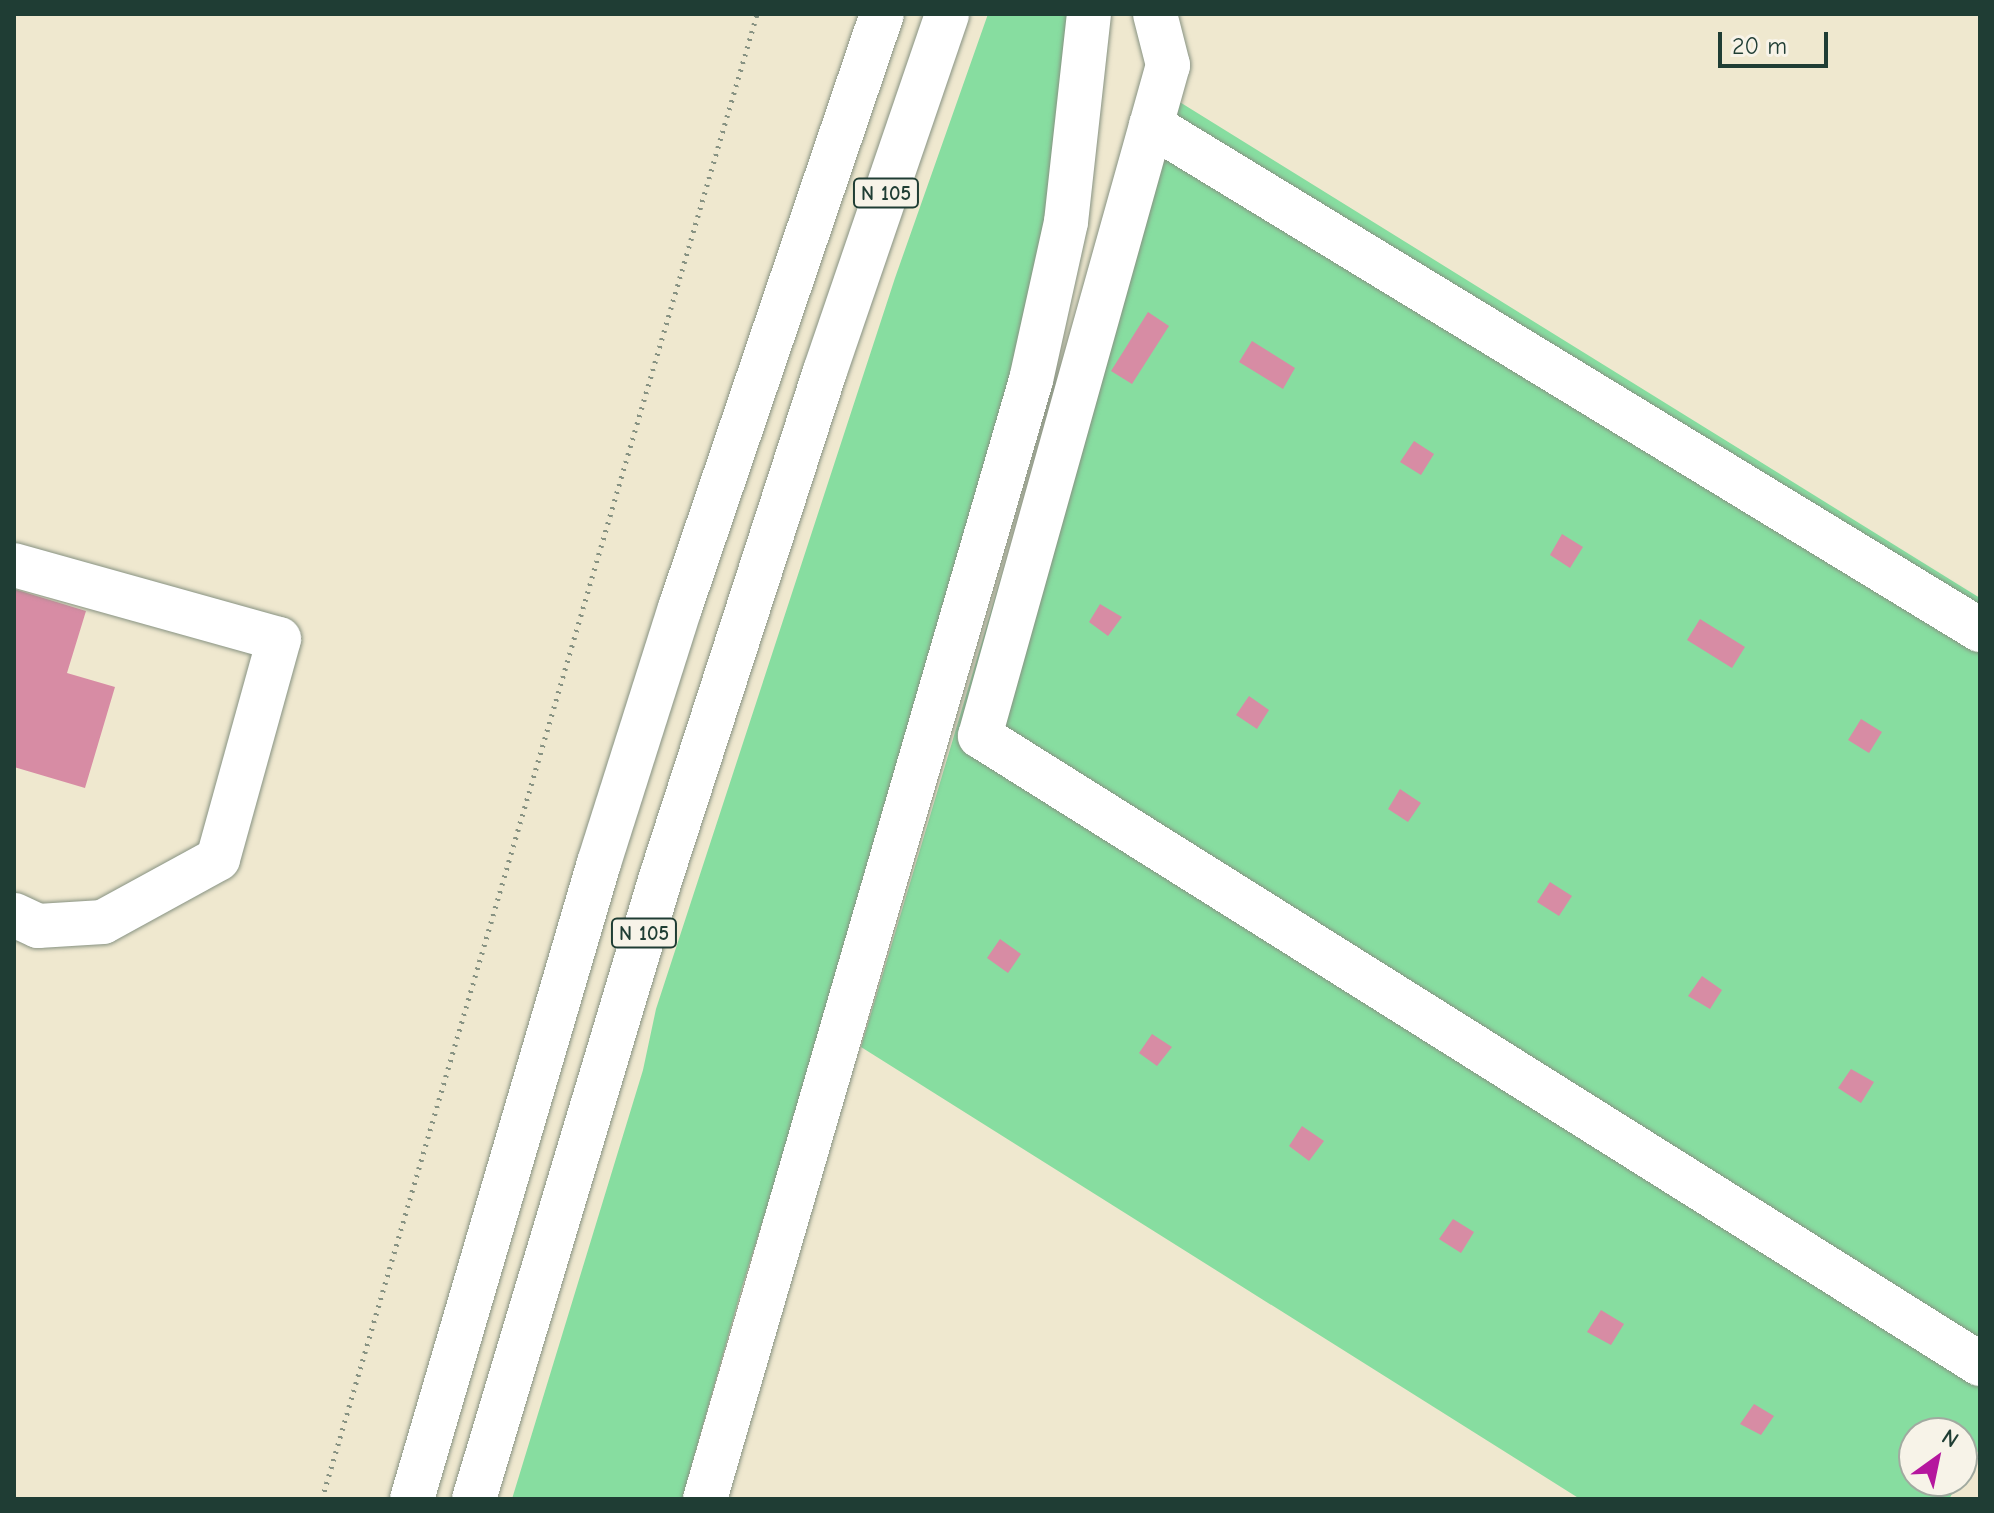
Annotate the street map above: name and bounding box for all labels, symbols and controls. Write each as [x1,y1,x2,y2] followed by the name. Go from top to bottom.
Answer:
[1722,16,1832,66] scale bar
[1732,32,1787,60] text: 20 m
[852,177,920,209] road number: N 105
[610,917,678,949] road number: N 105
[1898,1417,1978,1497] north arrow
[1937,1424,1963,1453] text: N

